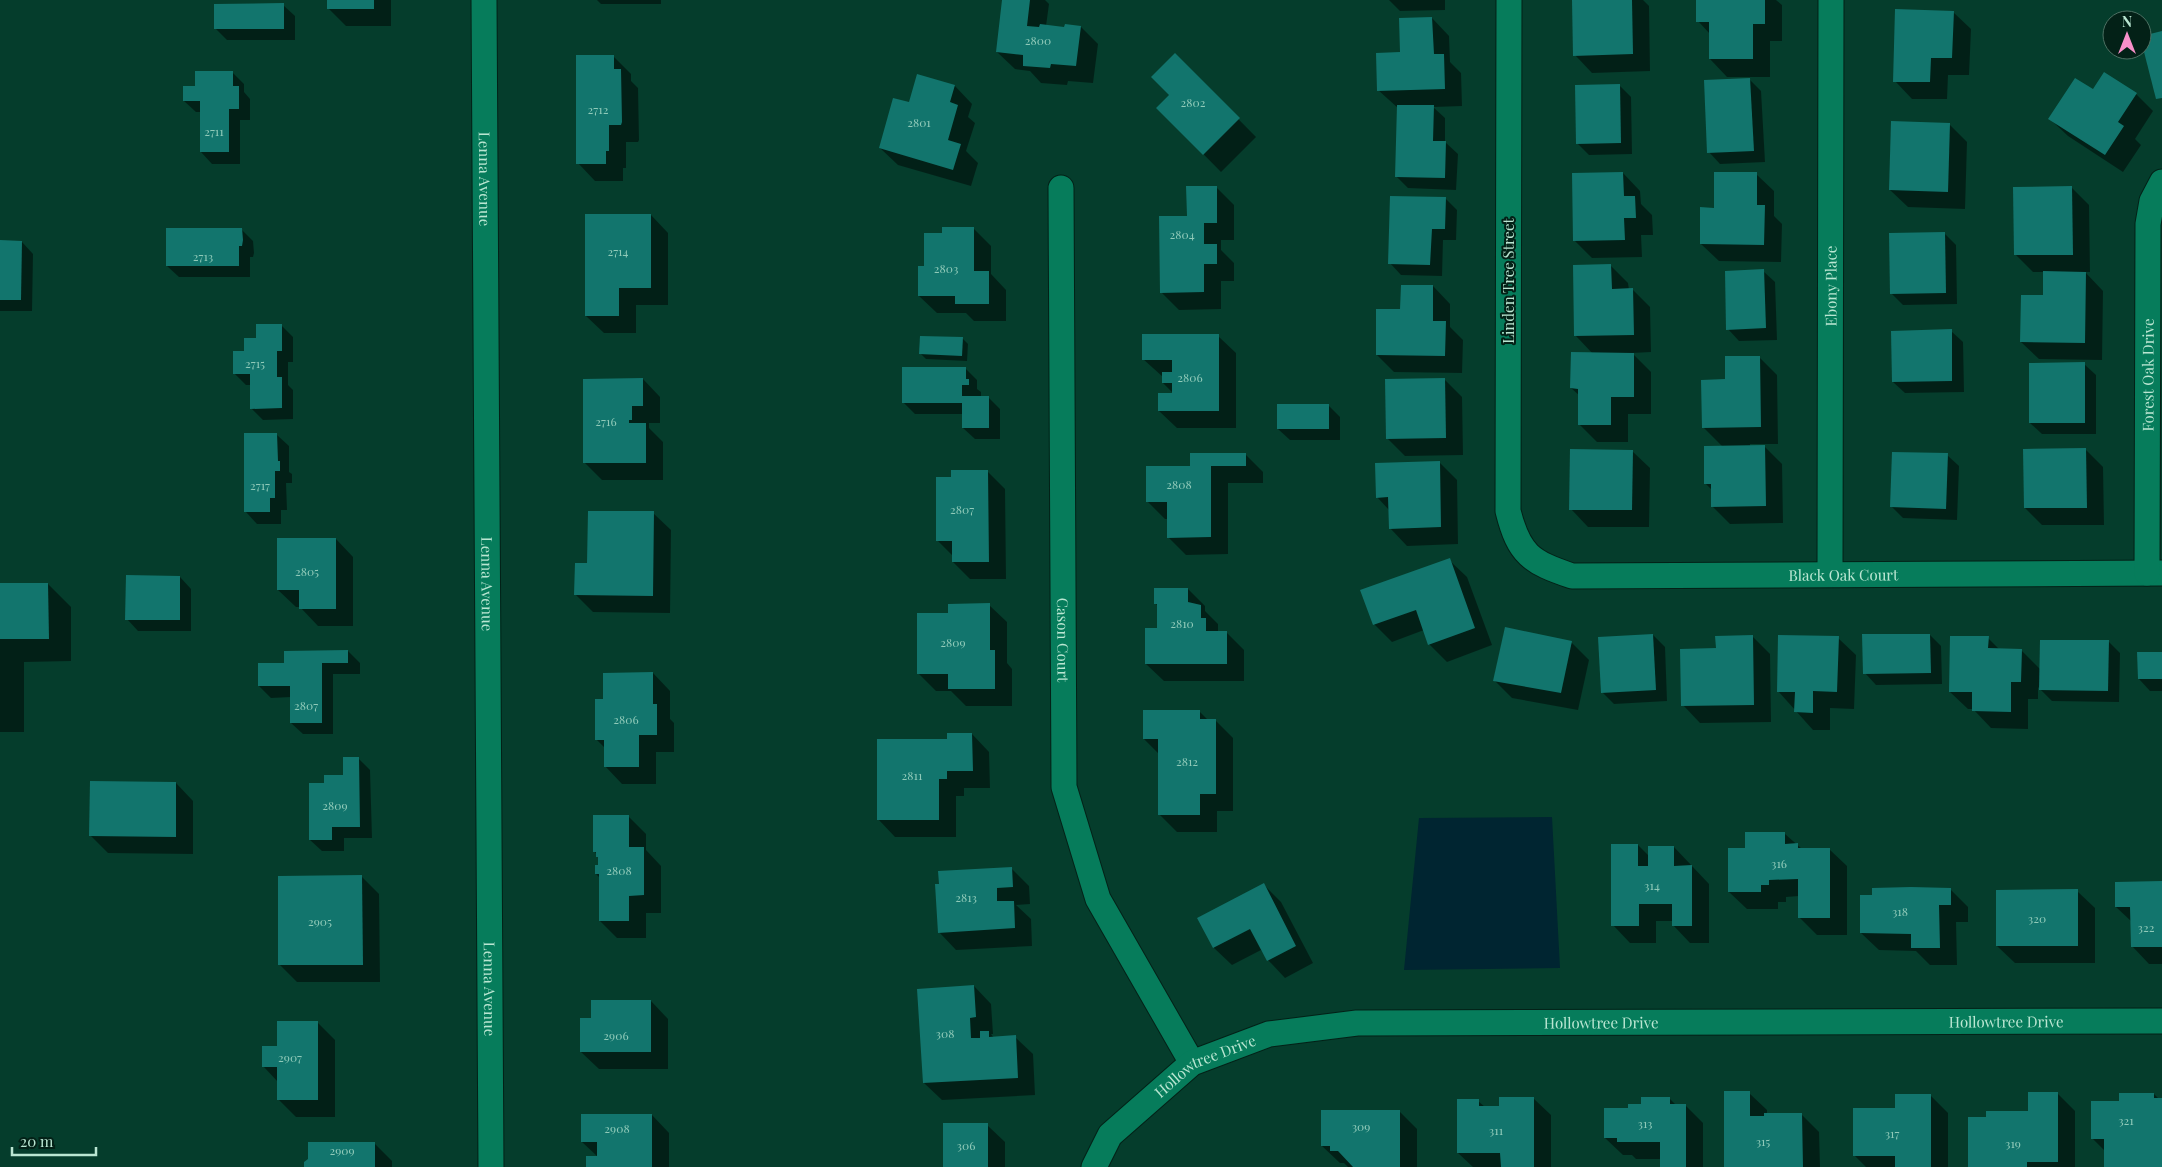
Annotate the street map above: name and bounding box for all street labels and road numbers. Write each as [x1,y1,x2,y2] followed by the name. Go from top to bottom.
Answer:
[475,132,495,226] street label: Lenna Avenue
[1498,217,1518,344] street label: Linden Tree Street
[1820,246,1841,326] street label: Ebony Place
[2137,318,2158,432] street label: Forest Oak Drive
[477,537,498,631] street label: Lenna Avenue
[1788,564,1899,585] street label: Black Oak Court
[1053,598,1073,683] street label: Cason Court
[480,942,500,1036] street label: Lenna Avenue
[1949,1011,2064,1032] street label: Hollowtree Drive
[1544,1012,1659,1033] street label: Hollowtree Drive
[1150,1030,1259,1102] street label: Hollowtree Drive

